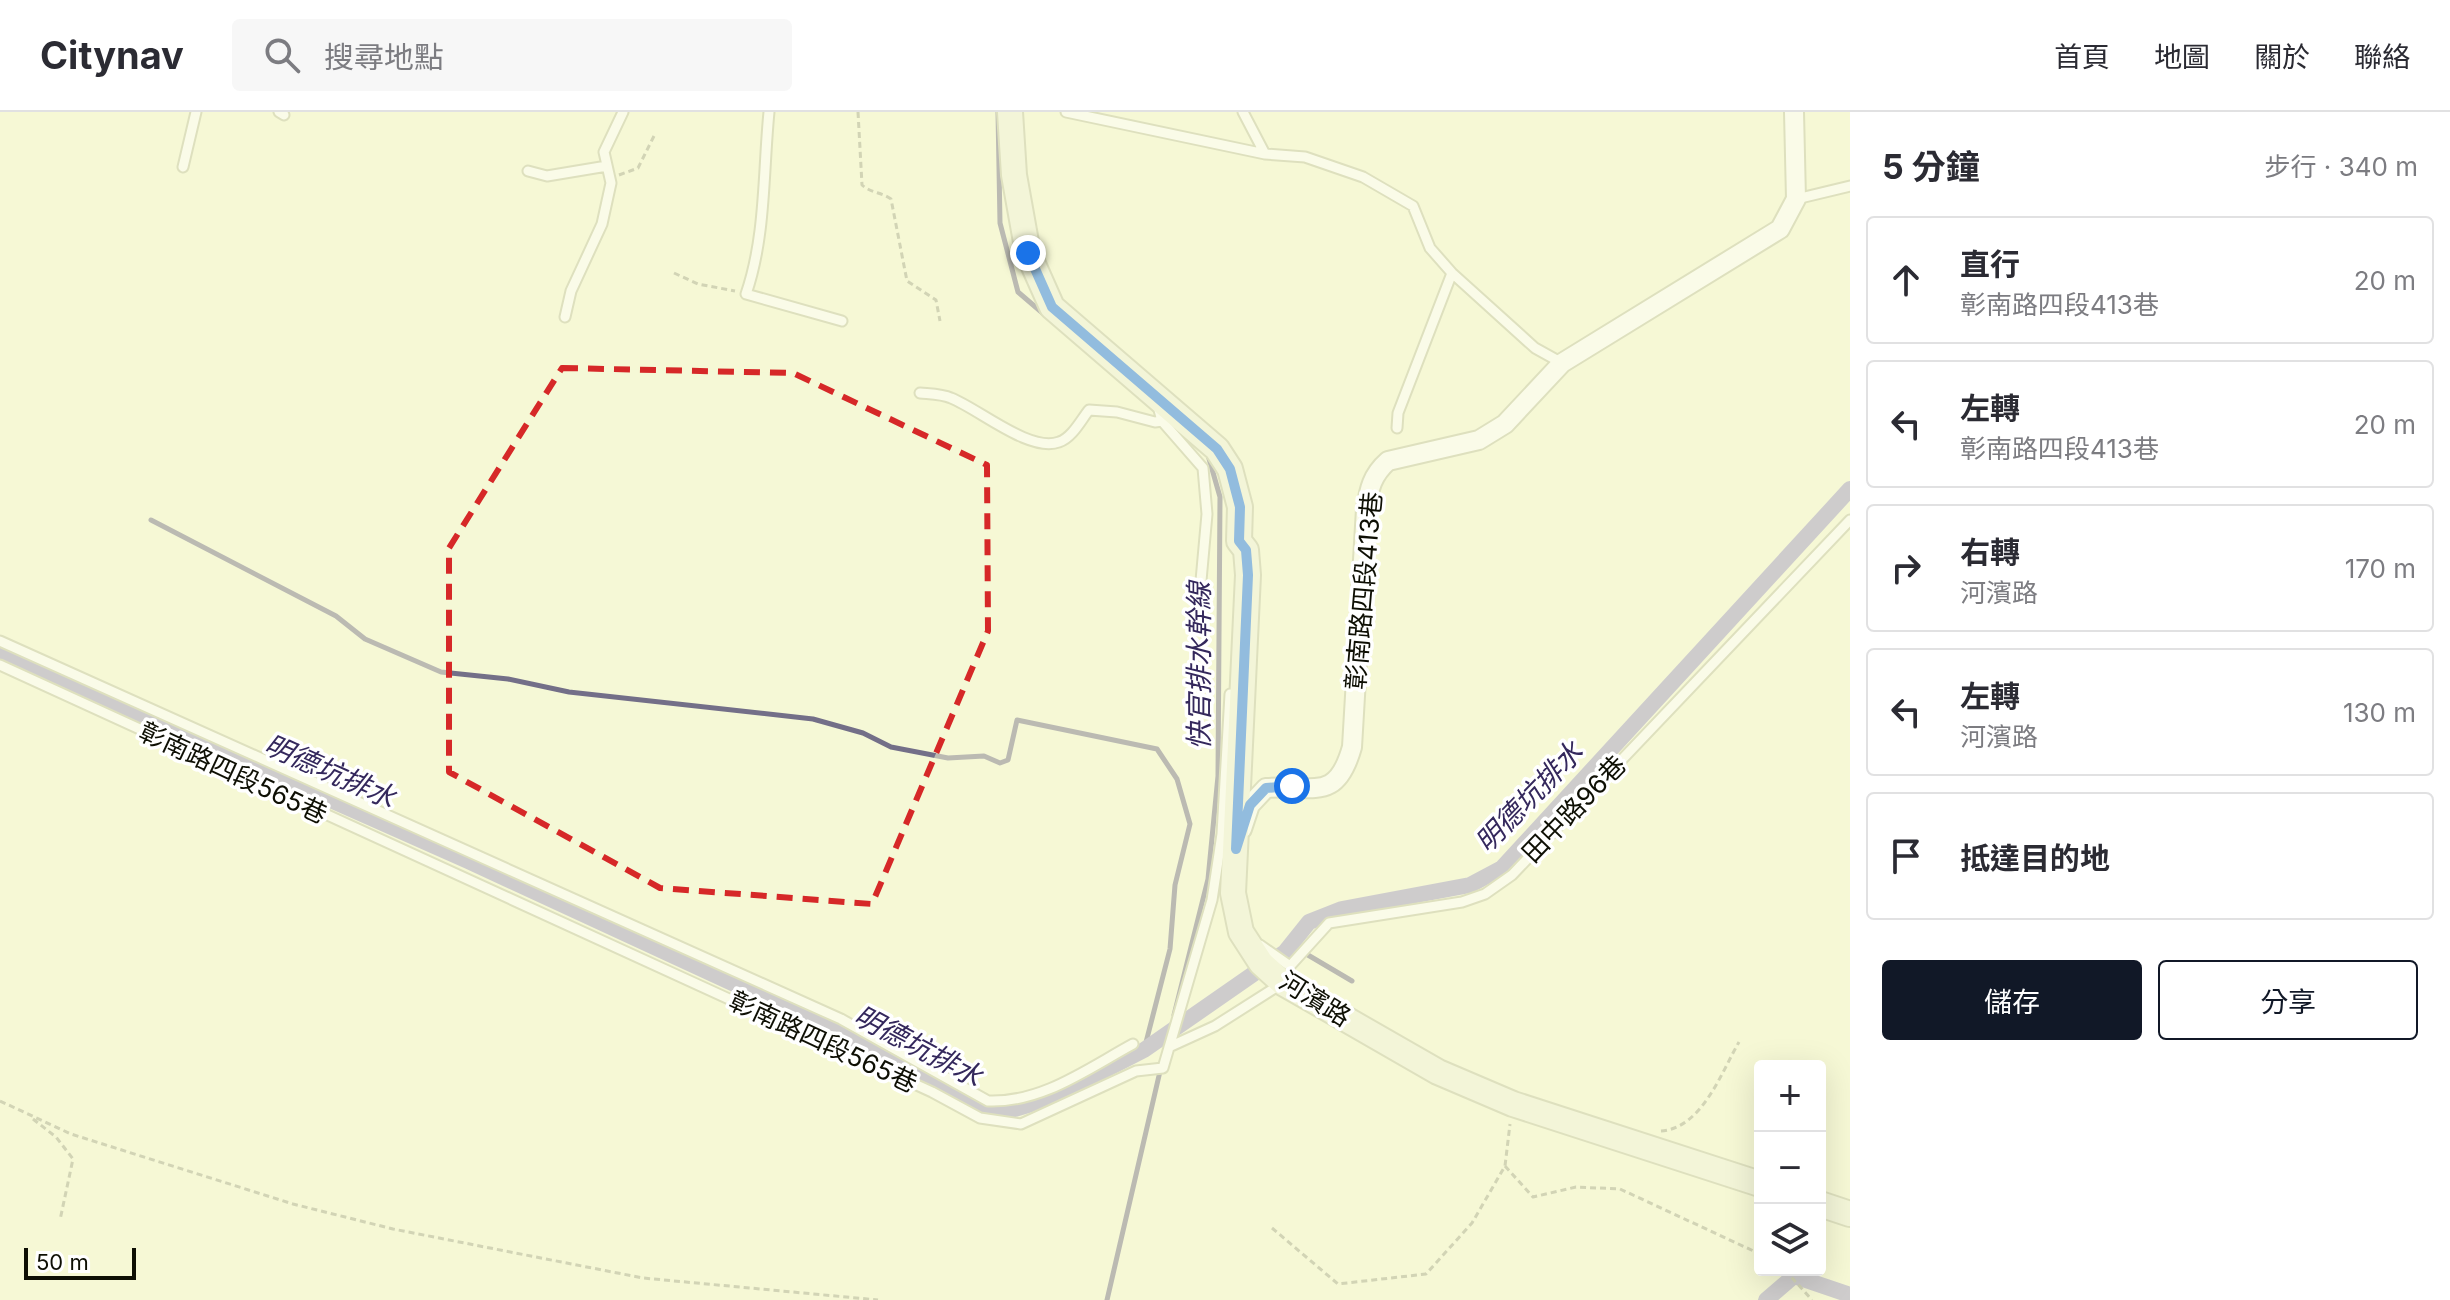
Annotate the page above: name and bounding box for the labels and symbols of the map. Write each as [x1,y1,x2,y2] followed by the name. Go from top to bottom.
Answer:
[1010,235,1046,271] route end
[1339,491,1388,691] street label: 彰南路四段413巷
[1182,579,1216,750] water label: 快官排水幹線
[134,715,332,830] street label: 彰南路四段565巷
[259,727,403,816] water label: 明德坑排水
[1468,733,1591,859] water label: 明德坑排水
[1515,749,1632,868] street label: 田中路96巷
[1274,768,1310,804] route start
[1274,965,1357,1032] street label: 河濱路
[724,984,922,1099] street label: 彰南路四段565巷
[848,998,990,1095] water label: 明德坑排水
[24,1244,136,1280] scale bar

